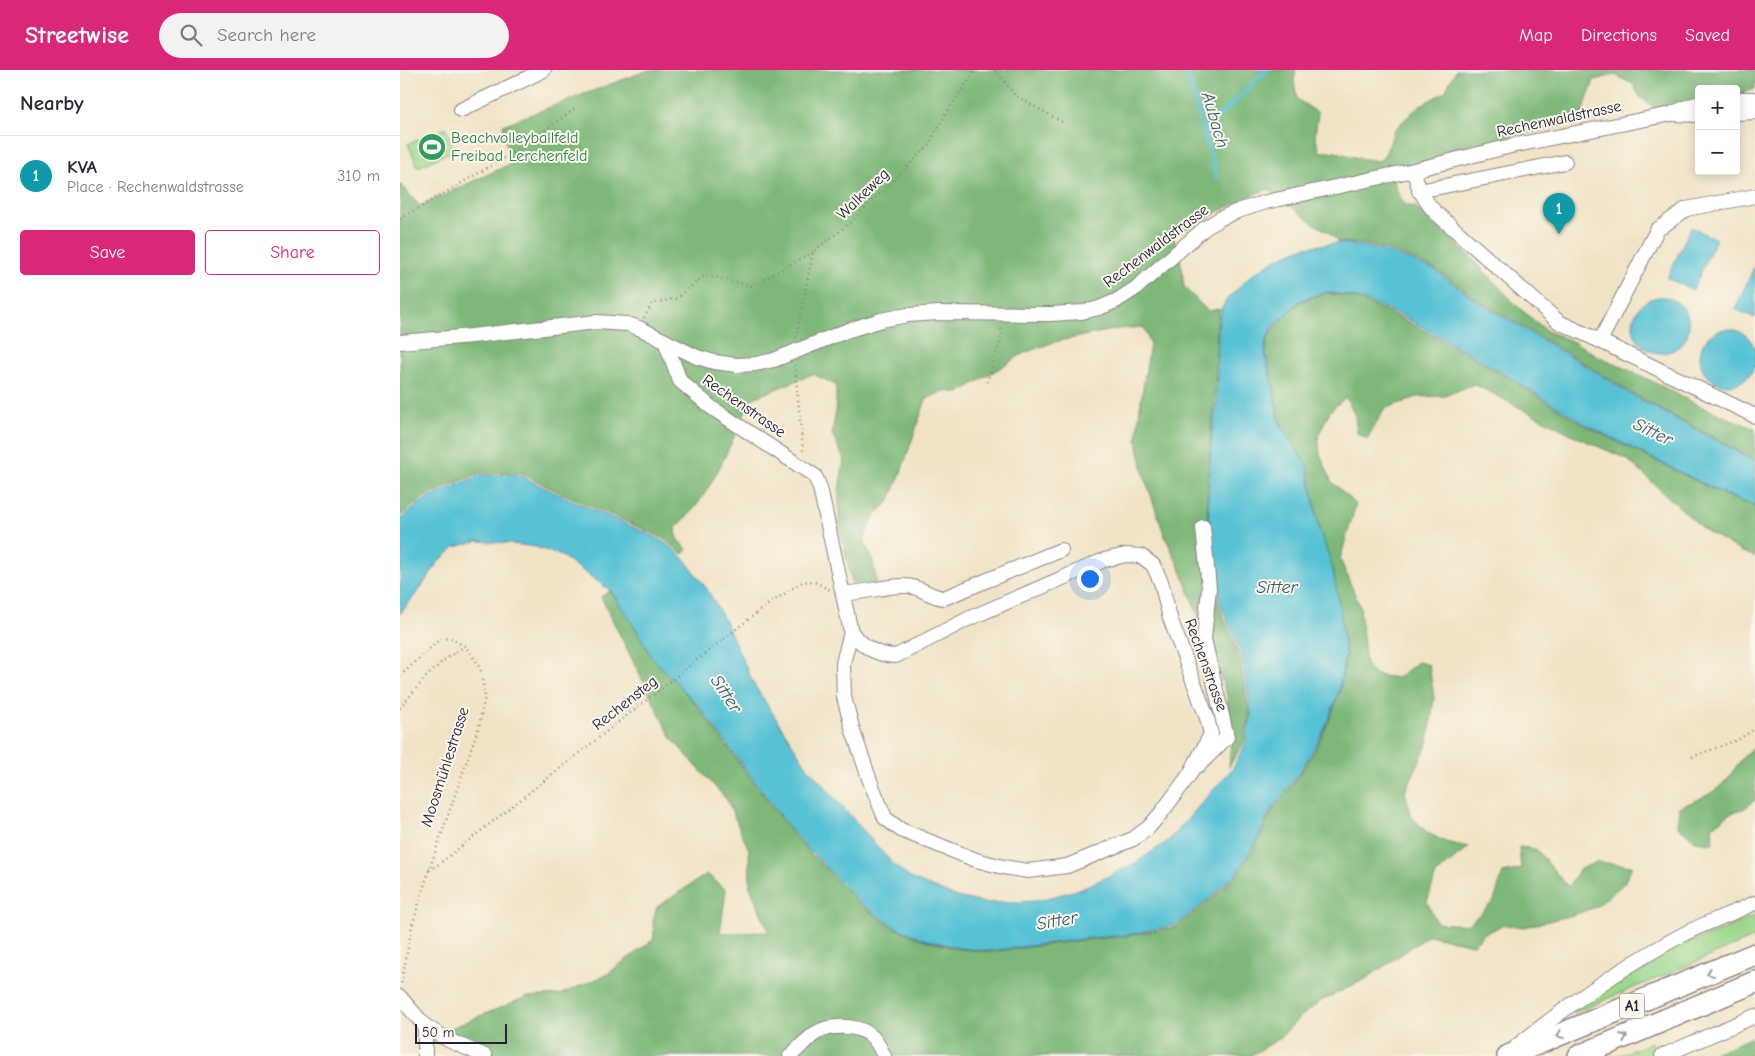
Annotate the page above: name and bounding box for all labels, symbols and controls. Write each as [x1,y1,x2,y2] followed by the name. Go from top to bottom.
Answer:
[159,13,509,58] search box
[25,21,129,49] text: Streetwise
[177,21,205,49] icon: search
[217,24,316,46] text: Search here
[1519,25,1553,46] text: Map
[1581,25,1657,46] text: Directions
[1685,25,1730,46] text: Saved
[1695,85,1740,175] map controls
[1695,85,1740,130] button: +
[1197,89,1233,150] water label: Aubach
[20,91,84,115] text: Nearby
[1495,97,1623,141] street label: Rechenwaldstrasse
[451,129,588,165] place label: Beachvolleyballfeld Freibad Lerchenfeld
[1695,130,1740,175] button: −
[417,132,447,162] sports icon: Beachvolleyballfeld Freibad Lerchenfeld
[67,156,97,178] text: KVA
[833,165,893,223] street label: Walkeweg
[33,167,39,185] text: 1
[337,167,380,185] text: 310 m
[67,178,244,196] text: Place · Rechenwaldstrasse
[1543,193,1575,234] pin: 1
[1100,201,1212,291] street label: Rechenwaldstrasse
[20,230,195,275] button: Save
[205,230,380,275] button: Share
[699,371,789,441] street label: Rechenstrasse
[1630,414,1677,451] water label: Sitter
[1077,566,1103,592] your location
[1256,577,1298,598] water label: Sitter
[1181,616,1231,714] street label: Rechenstrasse
[706,671,747,718] water label: Sitter
[589,672,661,734] street label: Rechensteg
[417,705,473,829] street label: Moosmühlestrasse
[1035,907,1080,935] water label: Sitter
[1706,966,1715,977] one-way arrow
[1620,994,1644,1018] road number: A1
[415,1021,508,1044] scale bar
[422,1024,454,1041] text: 50 m
[1556,1029,1565,1039] one-way arrow
[1619,1033,1628,1044] one-way arrow

